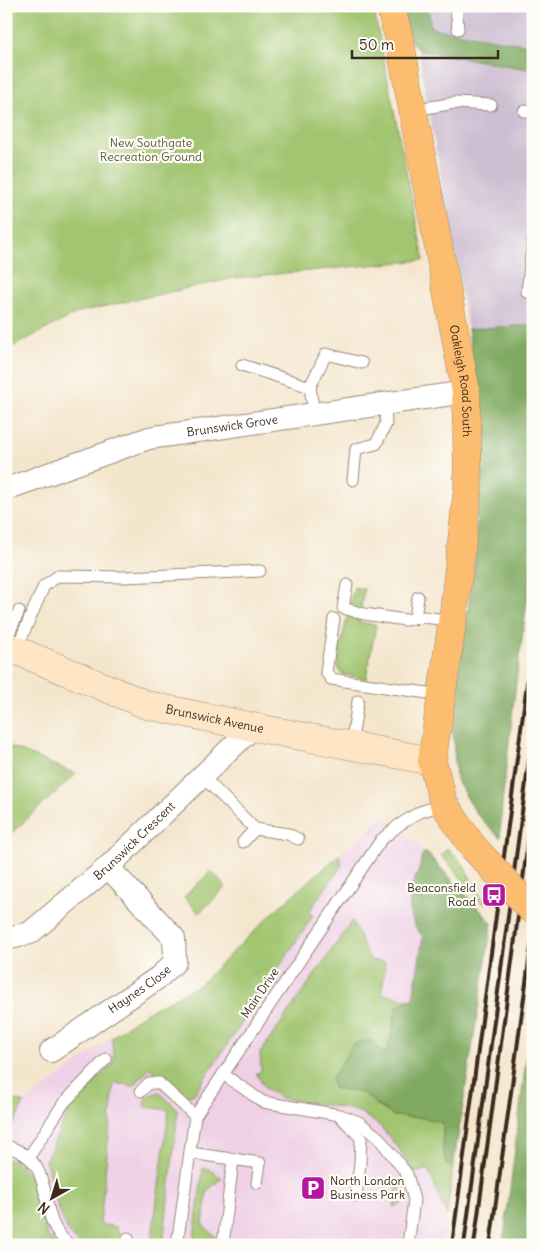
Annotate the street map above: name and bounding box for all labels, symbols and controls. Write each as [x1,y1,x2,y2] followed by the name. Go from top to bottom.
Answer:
[352,28,498,60] scale bar
[359,35,394,54] text: 50 m
[100,135,202,164] park label: New Southgate Recreation Ground
[446,324,475,437] street label: Oakleigh Road South
[186,411,279,439] street label: Brunswick Grove
[164,701,265,736] street label: Brunswick Avenue
[90,798,178,883] street label: Brunswick Crescent
[407,880,476,909] place label: Beaconsfield Road
[481,882,507,908] bus stop icon: Beaconsfield Road
[105,962,174,1016] street label: Haynes Close
[237,965,282,1021] street label: Main Drive
[330,1173,405,1202] place label: North London Business Park
[28,1174,78,1224] north arrow
[300,1175,326,1201] parking icon: North London Business Park
[34,1198,53,1218] text: N

